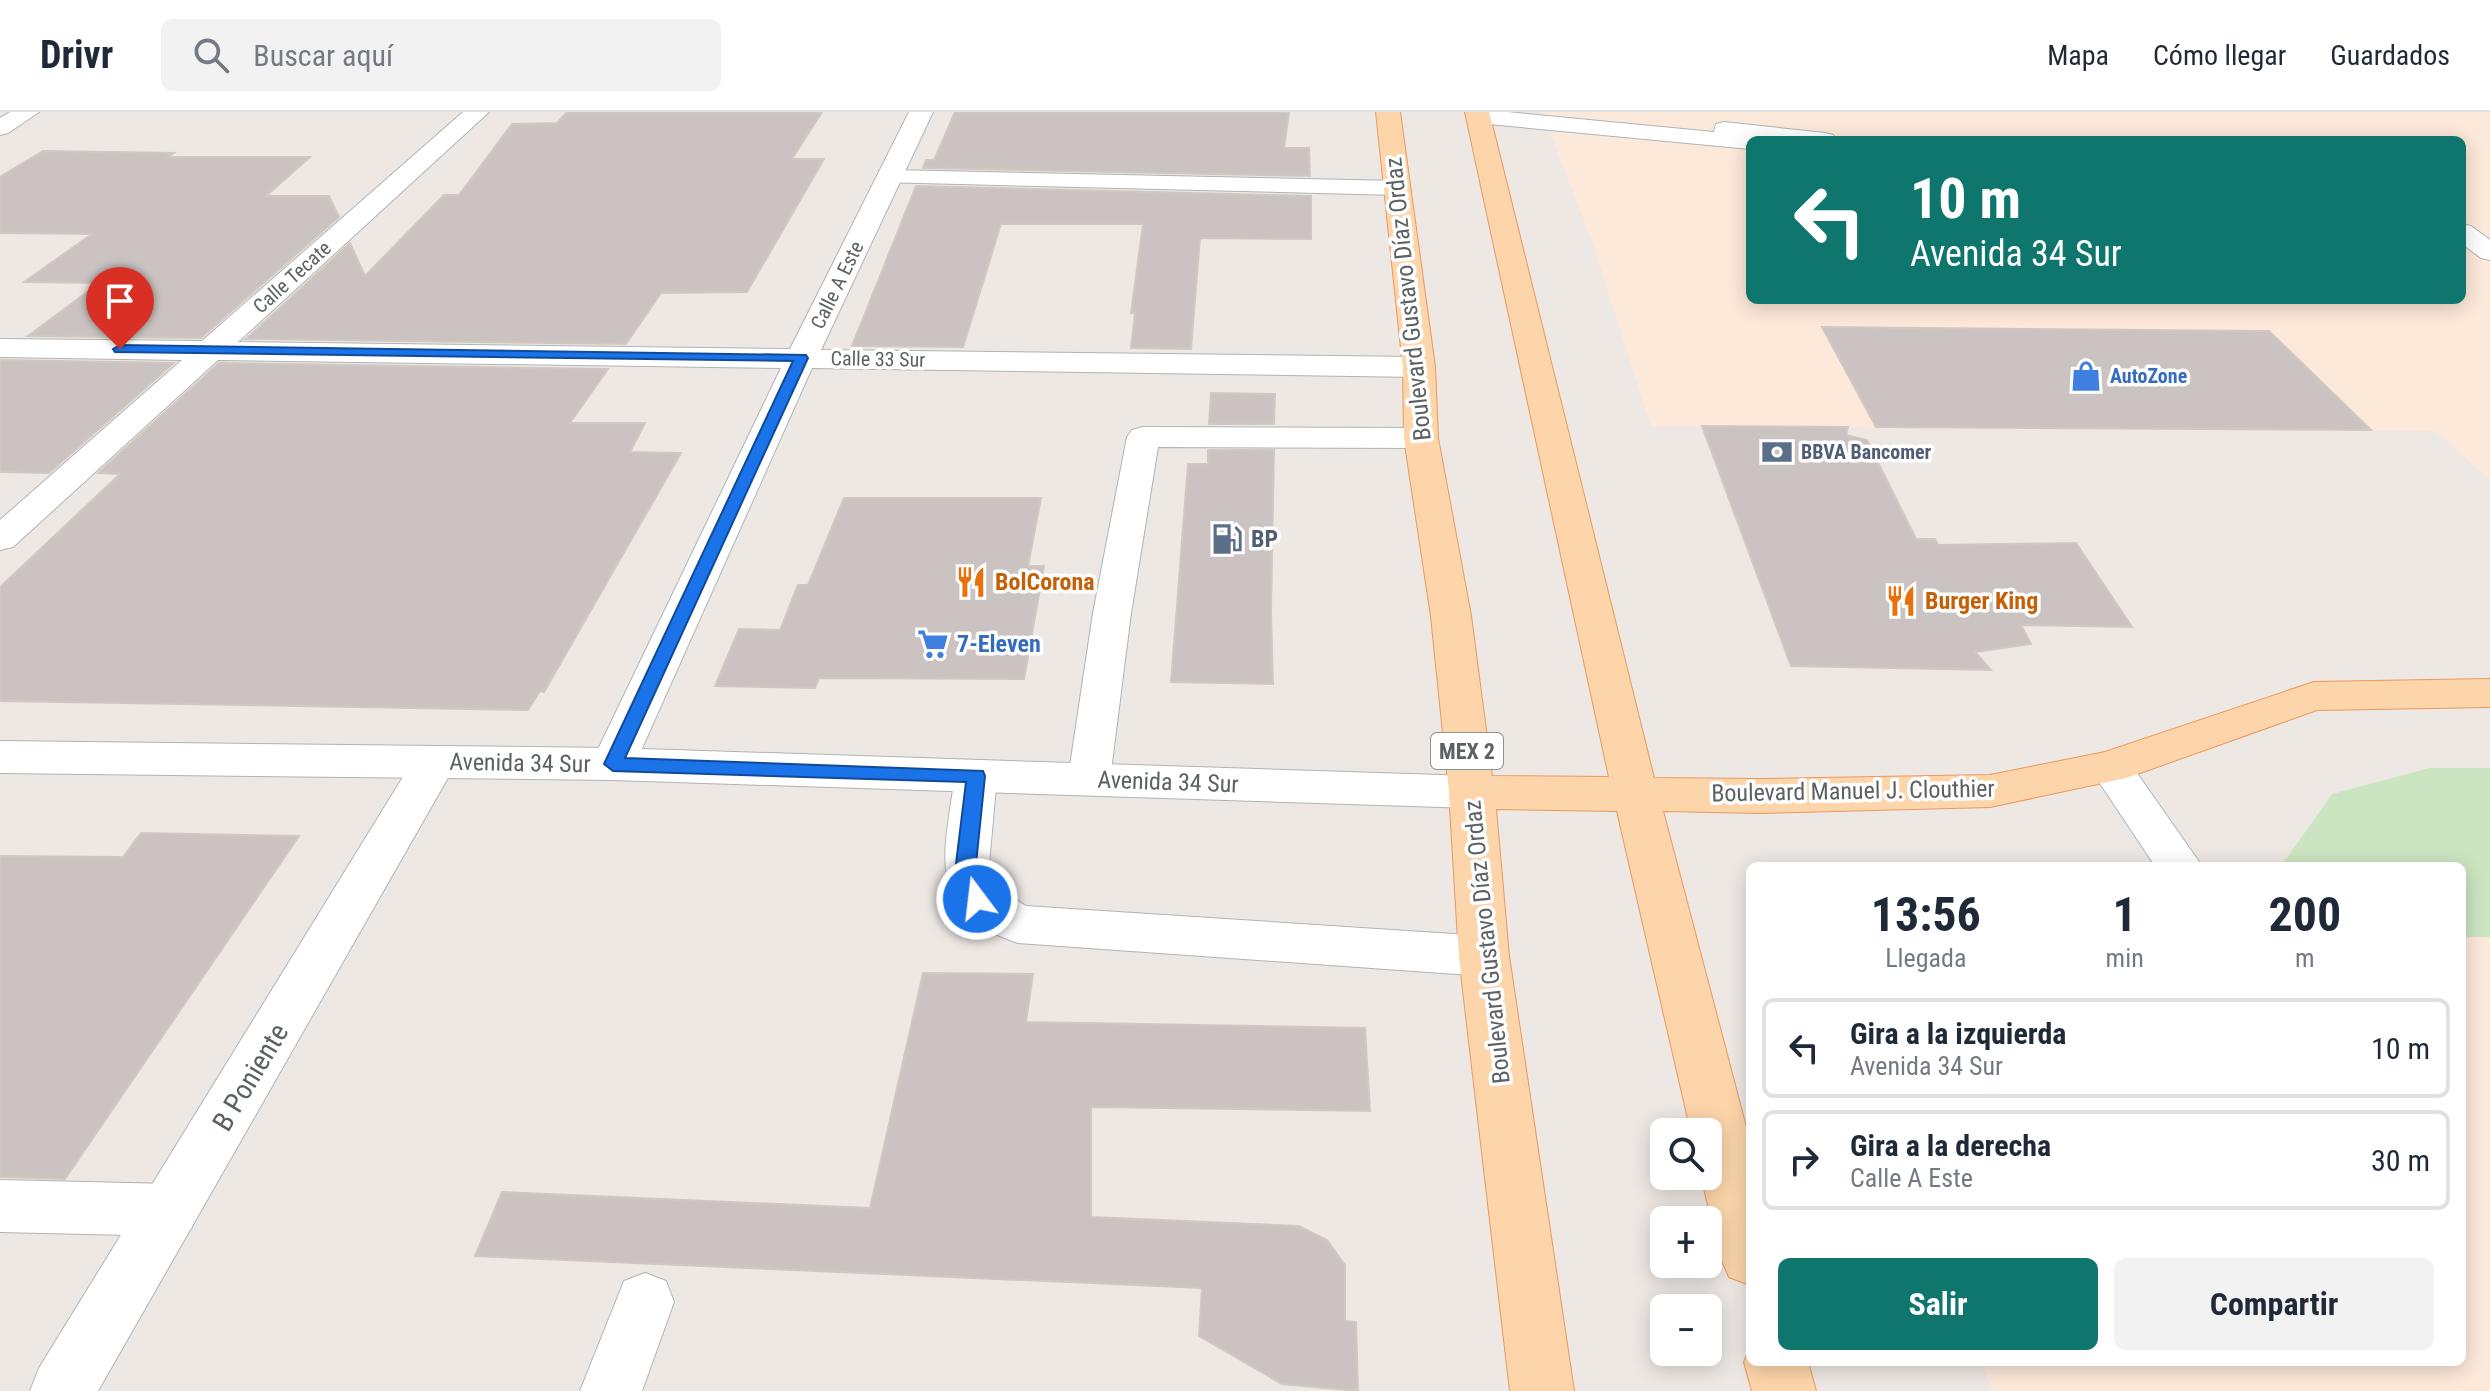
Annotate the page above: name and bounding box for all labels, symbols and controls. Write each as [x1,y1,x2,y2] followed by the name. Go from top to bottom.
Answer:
[161,19,721,91] search box
[40,33,113,77] text: Drivr
[189,33,233,77] icon: search
[253,38,393,73] text: Buscar aquí
[2047,39,2109,72] text: Mapa
[2153,39,2286,72] text: Cómo llegar
[2330,39,2450,72] text: Guardados
[1379,156,1437,442] street label: Boulevard Gustavo Díaz Ordaz
[1910,166,2021,232] text: 10 m
[1778,168,1882,272] icon: left
[1910,233,2122,275] text: Avenida 34 Sur
[248,236,336,318] street label: Calle Tecate
[805,237,869,333] street label: Calle A Este
[86,267,154,349] pin
[98,279,142,323] icon: arrive
[831,346,925,372] street label: Calle 33 Sur
[2069,359,2103,393] shop icon: AutoZone
[2110,364,2187,388] place label: AutoZone
[1760,435,1794,469] bank icon: BBVA Bancomer
[1801,440,1932,464] place label: BBVA Bancomer
[1210,522,1244,556] fuel station icon: BP
[1251,525,1278,553] place label: BP
[954,565,988,599] restaurant icon: BolCorona
[995,568,1095,596] place label: BolCorona
[1884,584,1918,618] restaurant icon: Burger King
[1925,587,2038,615] place label: Burger King
[916,627,950,661] supermarket icon: 7-Eleven
[957,630,1041,658] place label: 7-Eleven
[1431,733,1503,769] road number: MEX 2
[449,748,591,778] street label: Avenida 34 Sur
[1097,766,1239,798] street label: Avenida 34 Sur
[1711,775,1995,807] street label: Boulevard Manuel J. Clouthier
[1458,799,1516,1085] street label: Boulevard Gustavo Díaz Ordaz
[935,857,1019,941] position arrow
[1871,886,1981,943] text: 13:56
[2113,886,2137,943] text: 1
[2268,886,2341,943] text: 200
[1885,943,1966,973] text: Llegada
[2106,943,2144,973] text: min
[2295,943,2315,973] text: m
[1850,1016,2066,1051] text: Gira a la izquierda
[206,1018,295,1137] street label: B Poniente
[1782,1026,1826,1070] icon: left
[2371,1031,2430,1066] text: 10 m
[1850,1051,2003,1081] text: Avenida 34 Sur
[1650,1118,1722,1366] map controls
[1650,1118,1722,1190] button: search
[1850,1128,2051,1163] text: Gira a la derecha
[1782,1138,1826,1182] icon: right
[2371,1143,2430,1178] text: 30 m
[1850,1163,1973,1193] text: Calle A Este
[1650,1206,1722,1278] button: +
[1778,1258,2098,1350] button: Salir
[2114,1258,2434,1350] button: Compartir
[1650,1294,1722,1366] button: −

